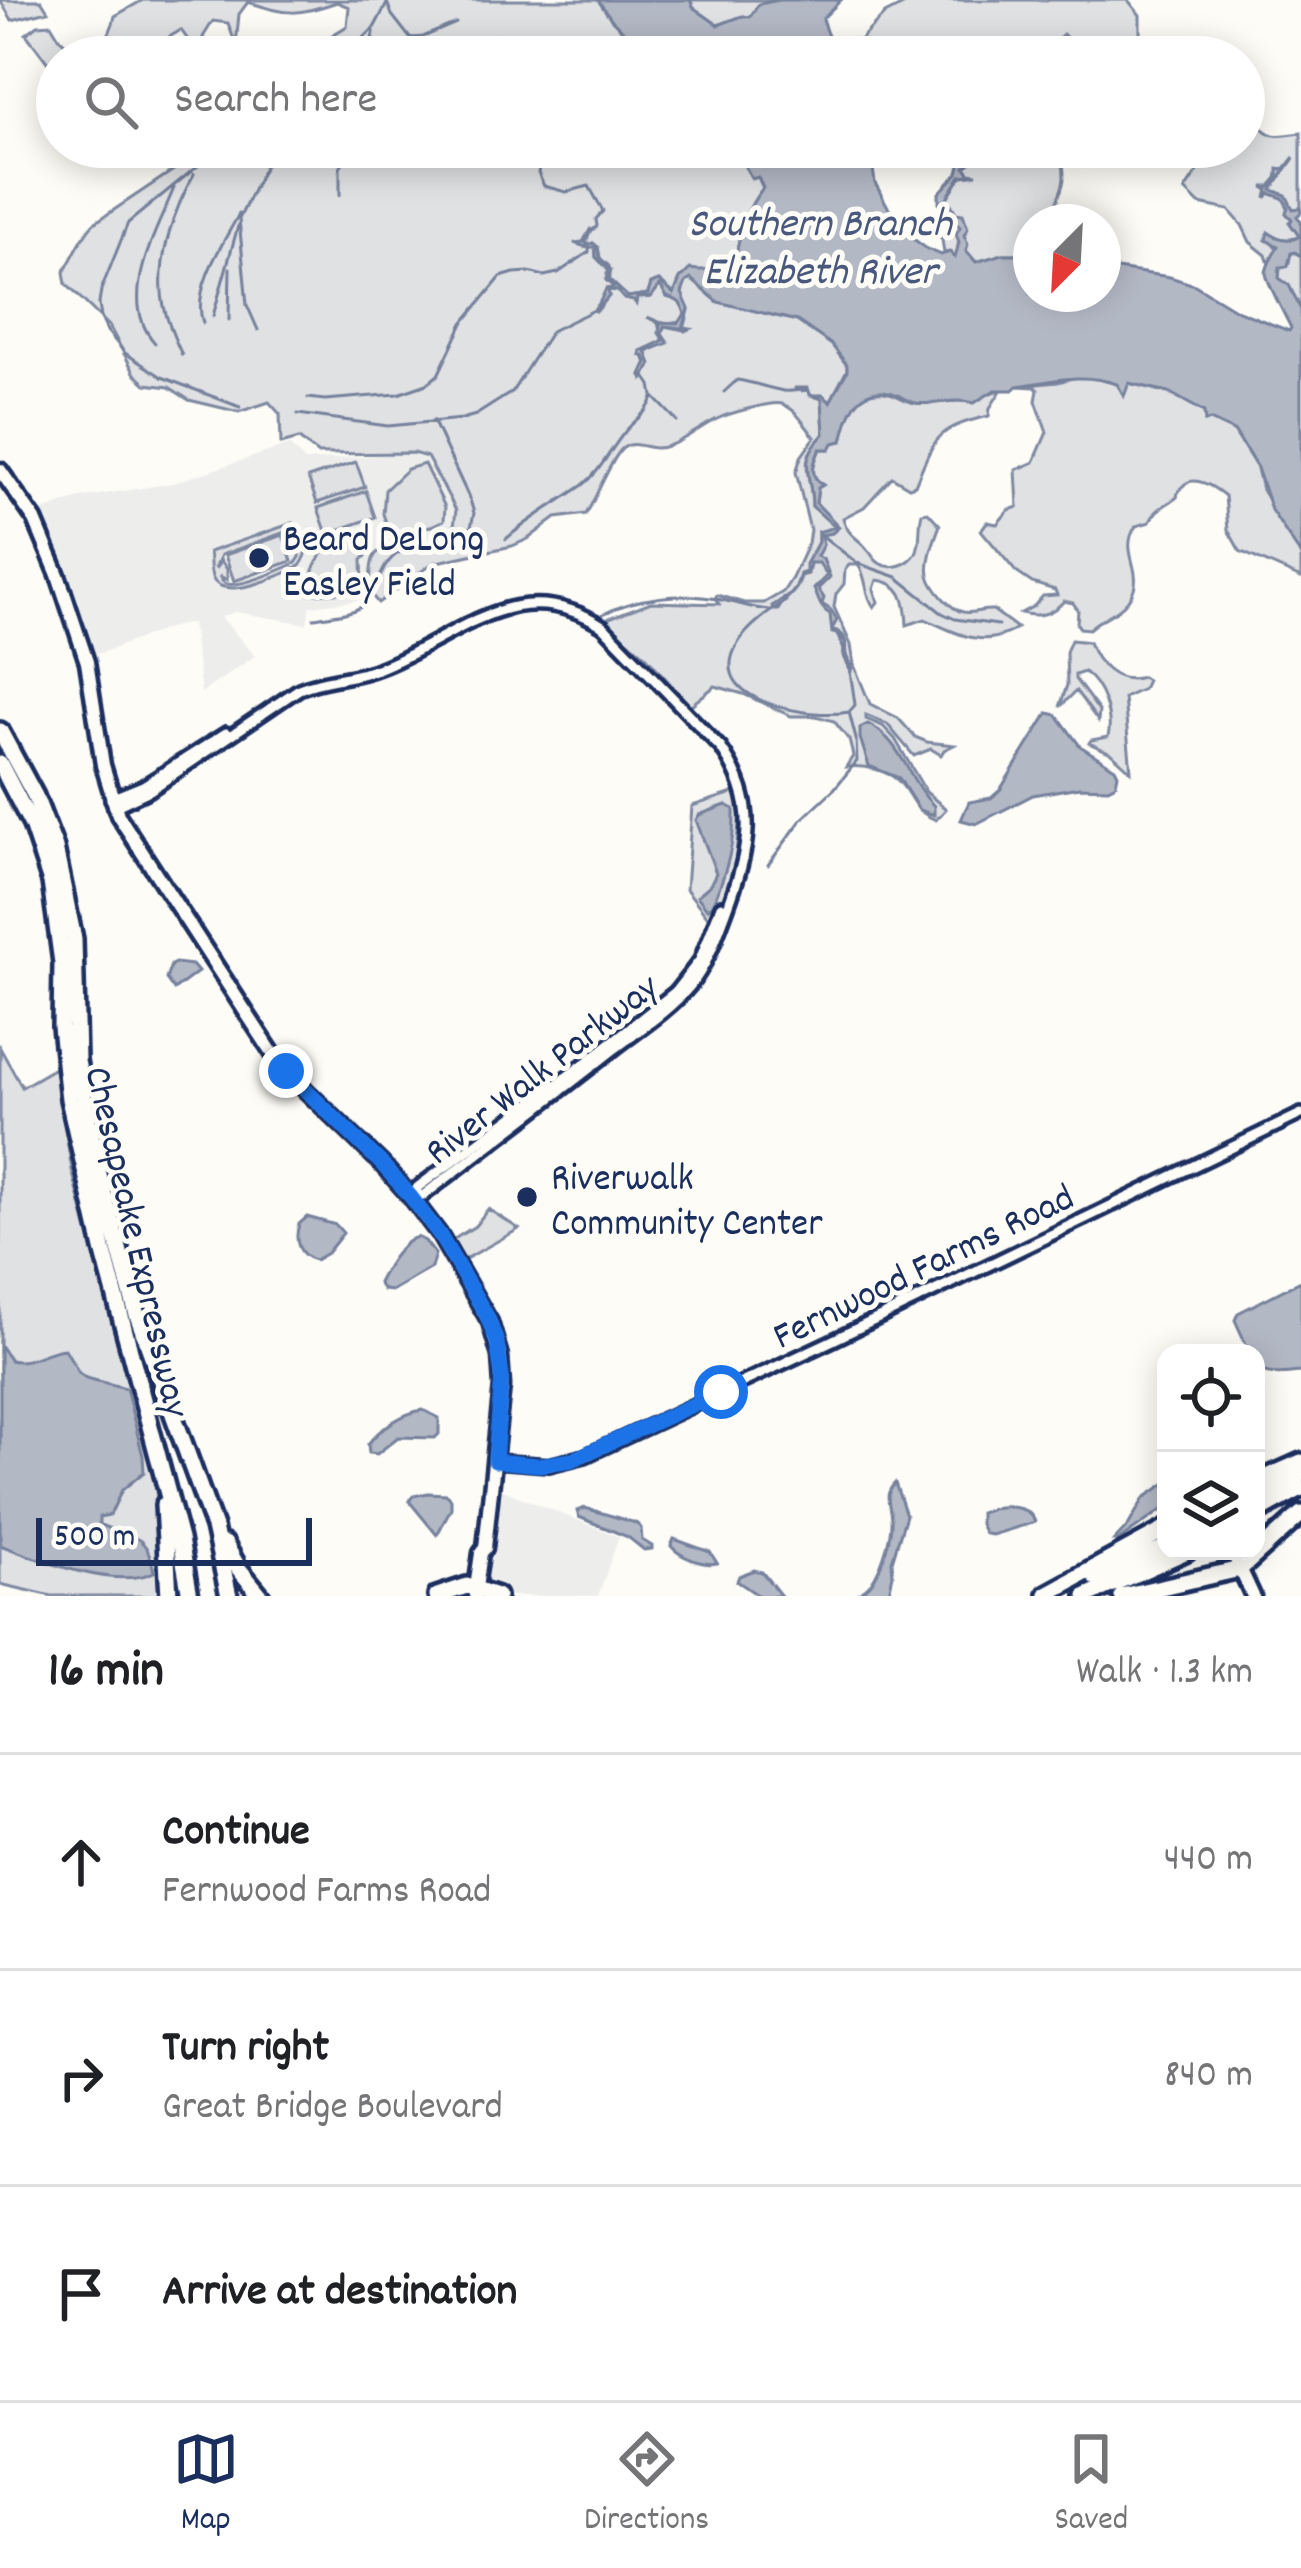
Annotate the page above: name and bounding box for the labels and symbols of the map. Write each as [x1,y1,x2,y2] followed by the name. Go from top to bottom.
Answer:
[688,197,954,305] water label: Southern Branch Elizabeth River
[1013,204,1121,312] north arrow
[283,515,484,615] place label: Beard DeLong Easley Field
[246,545,272,571] marker: Beard DeLong Easley Field
[415,962,674,1181] street label: River Walk Parkway
[259,1044,313,1098] route end
[67,1062,201,1424] street label: Chesapeake Expressway
[551,1154,823,1254] place label: Riverwalk Community Center
[765,1173,1085,1367] street label: Fernwood Farms Road
[514,1184,540,1210] marker: Riverwalk Community Center
[694,1365,748,1419] route start
[36,1512,312,1565] scale bar

